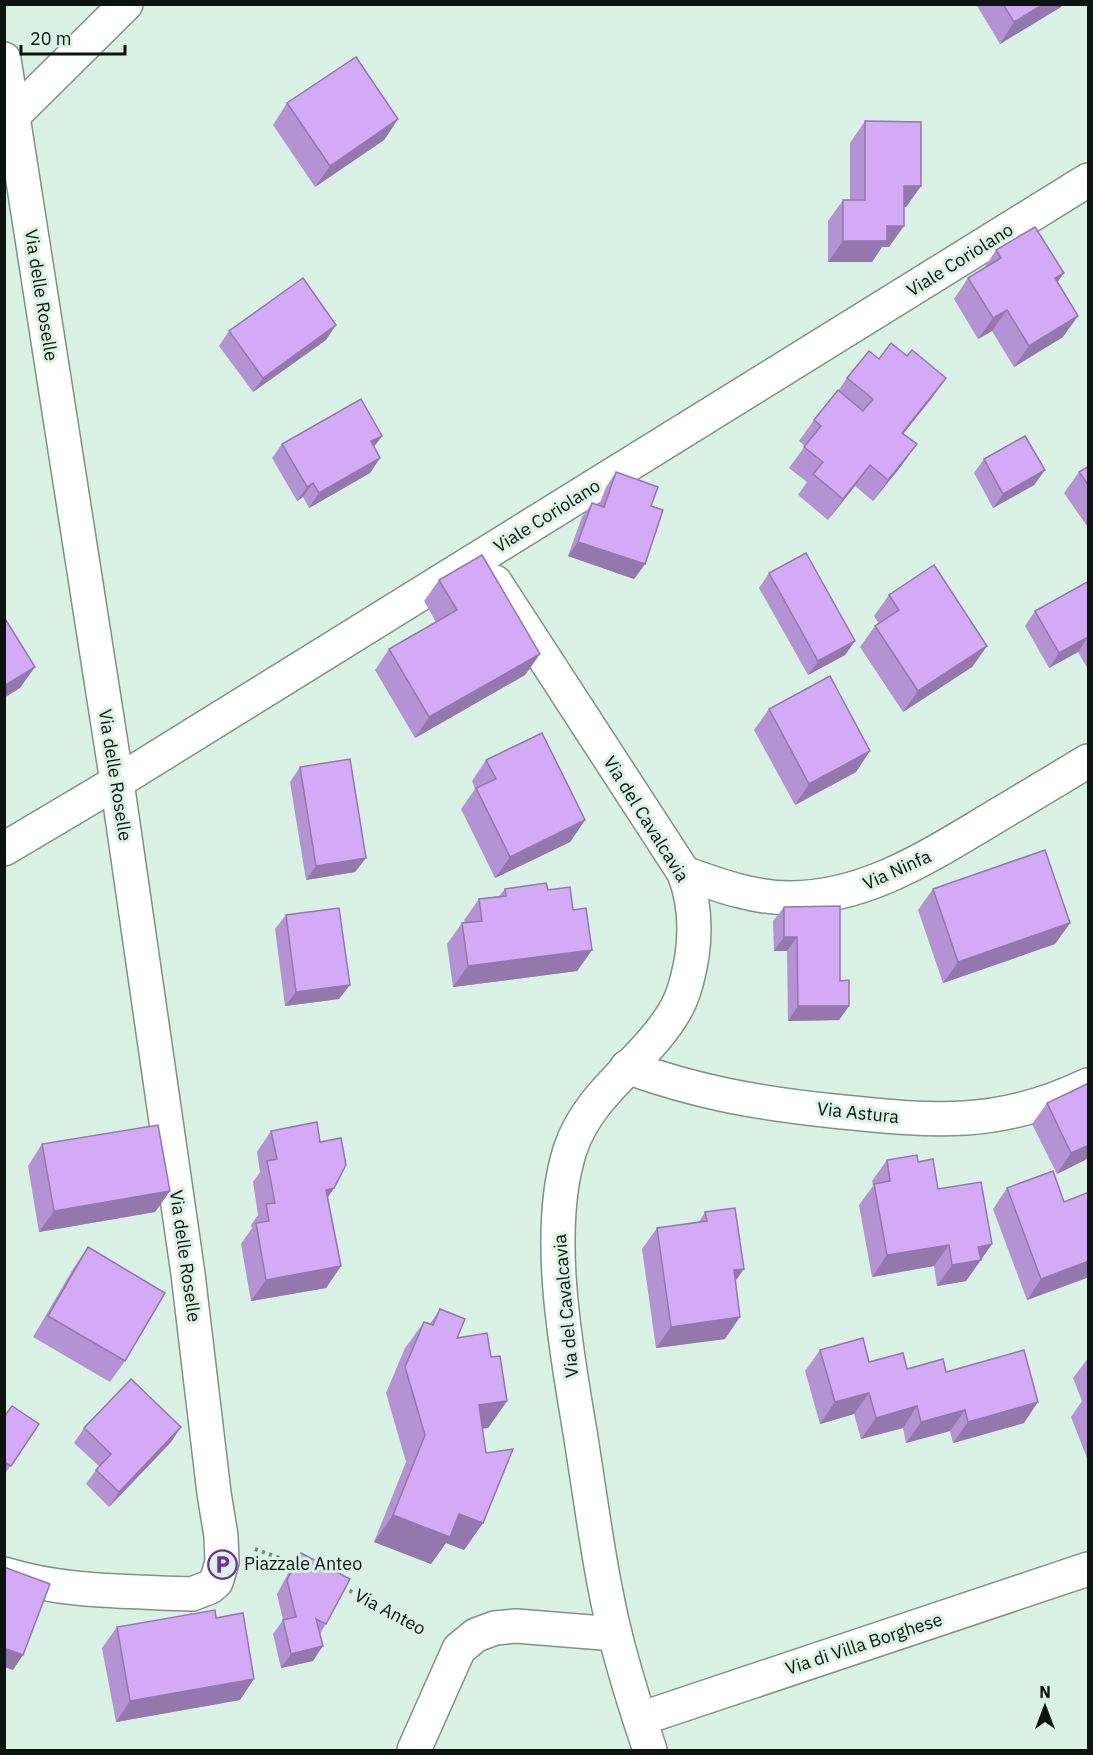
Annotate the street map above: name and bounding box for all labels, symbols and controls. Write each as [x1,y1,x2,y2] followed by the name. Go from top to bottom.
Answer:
[21,18,124,56] scale bar
[30,27,72,50] text: 20 m
[902,218,1017,301] street label: Viale Coriolano
[20,227,63,363] street label: Via delle Roselle
[489,474,604,557] street label: Viale Coriolano
[94,707,137,843] street label: Via delle Roselle
[598,752,695,886] street label: Via del Cavalcavia
[859,844,935,895] street label: Via Ninfa
[816,1097,901,1128] street label: Via Astura
[165,1188,206,1324] street label: Via delle Roselle
[548,1233,583,1379] street label: Via del Cavalcavia
[207,1548,239,1580] parking icon: Piazzale Anteo
[244,1552,362,1575] place label: Piazzale Anteo
[351,1583,430,1640] street label: Via Anteo
[782,1607,945,1680] street label: Via di Villa Borghese
[1015,1677,1075,1737] north arrow
[1039,1682,1051,1702] text: N

